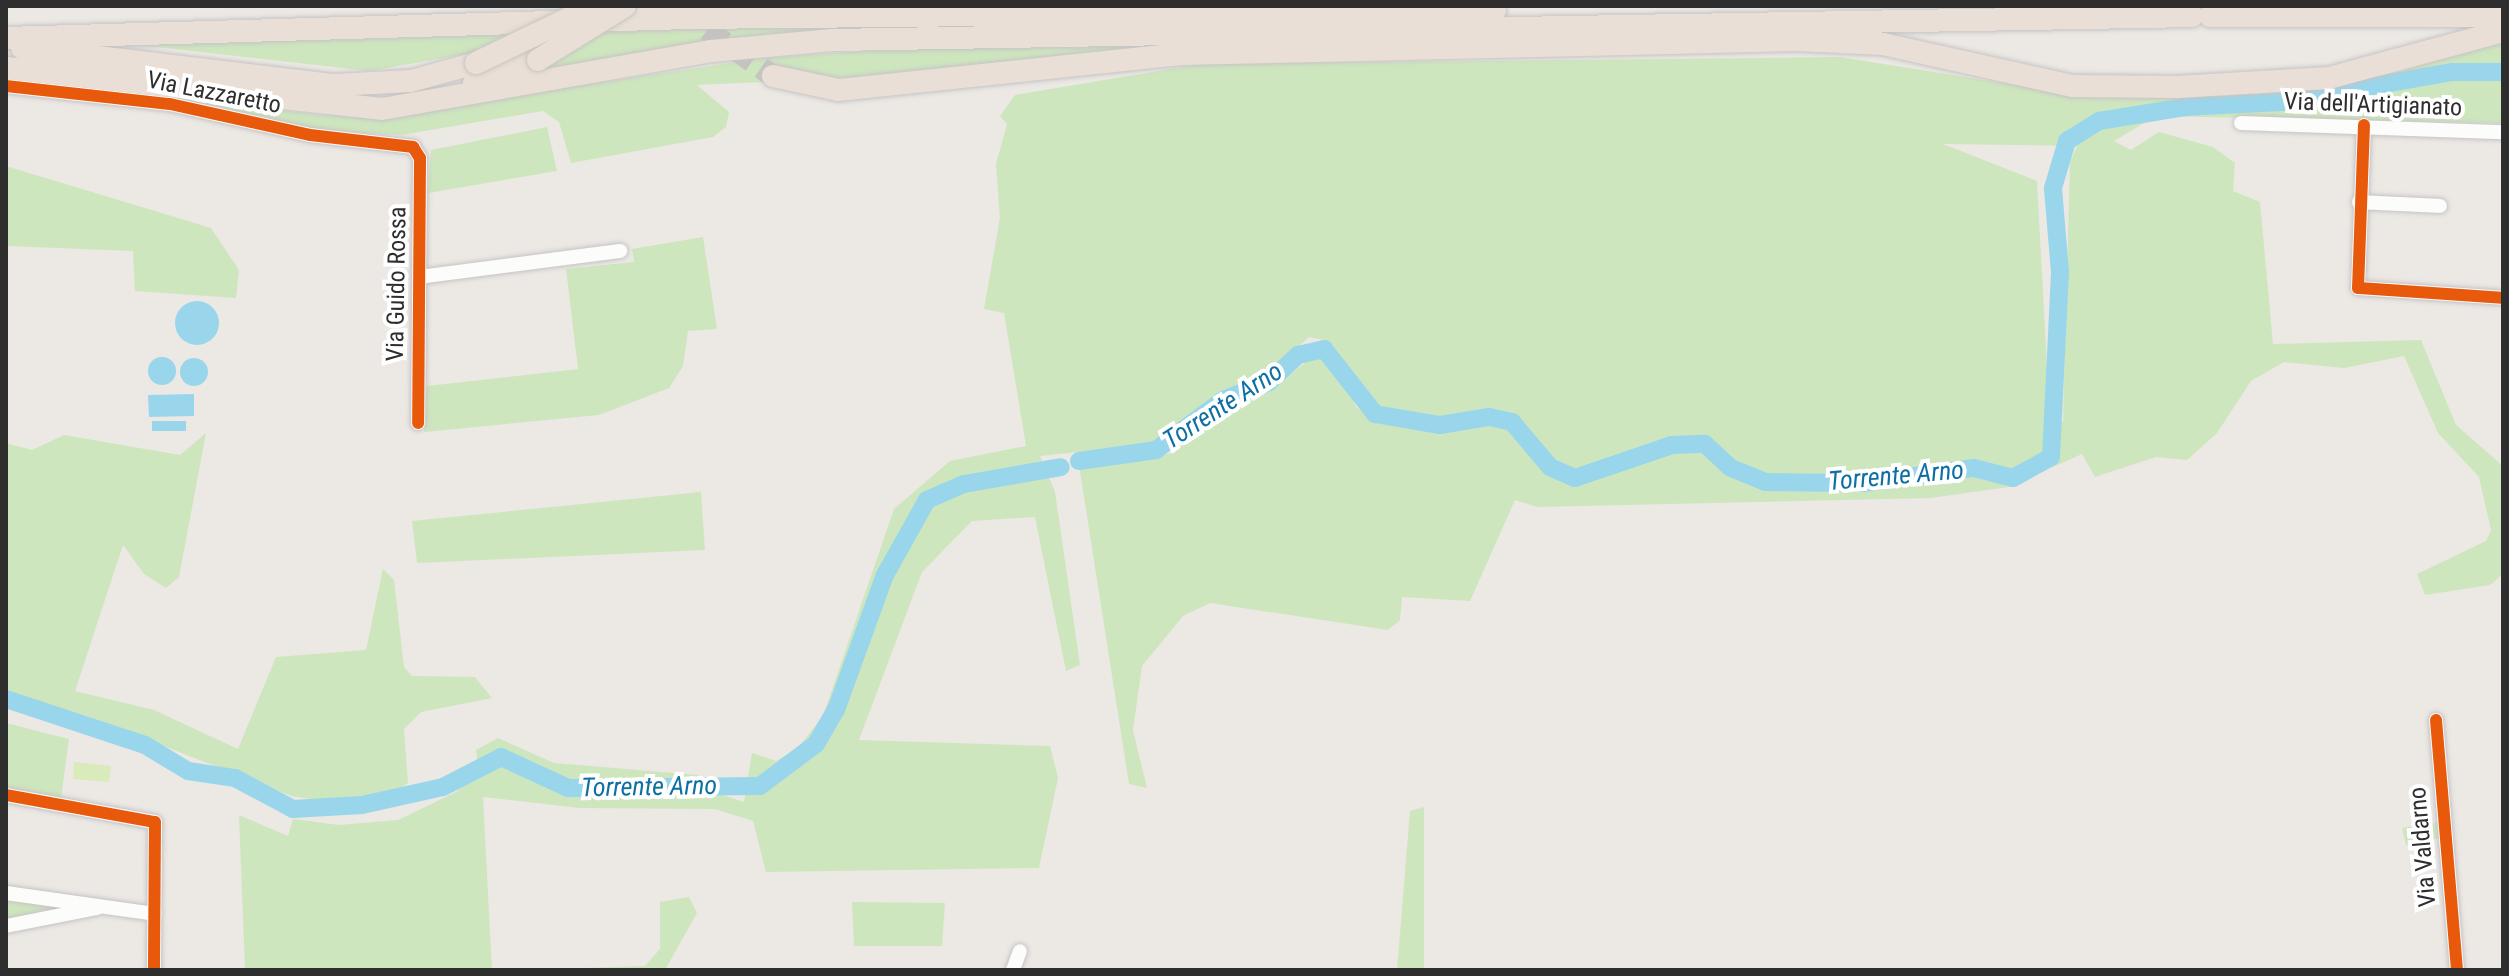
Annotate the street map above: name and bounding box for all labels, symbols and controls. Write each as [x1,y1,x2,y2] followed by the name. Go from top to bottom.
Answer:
[145,66,283,120] street label: Via Lazzaretto
[2283,88,2463,122] street label: Via dell'Artigianato
[381,206,413,362] street label: Via Guido Rossa
[1157,356,1289,456] water label: Torrente Arno
[1827,455,1965,497] water label: Torrente Arno
[581,770,717,804] water label: Torrente Arno
[2403,786,2443,908] street label: Via Valdarno

